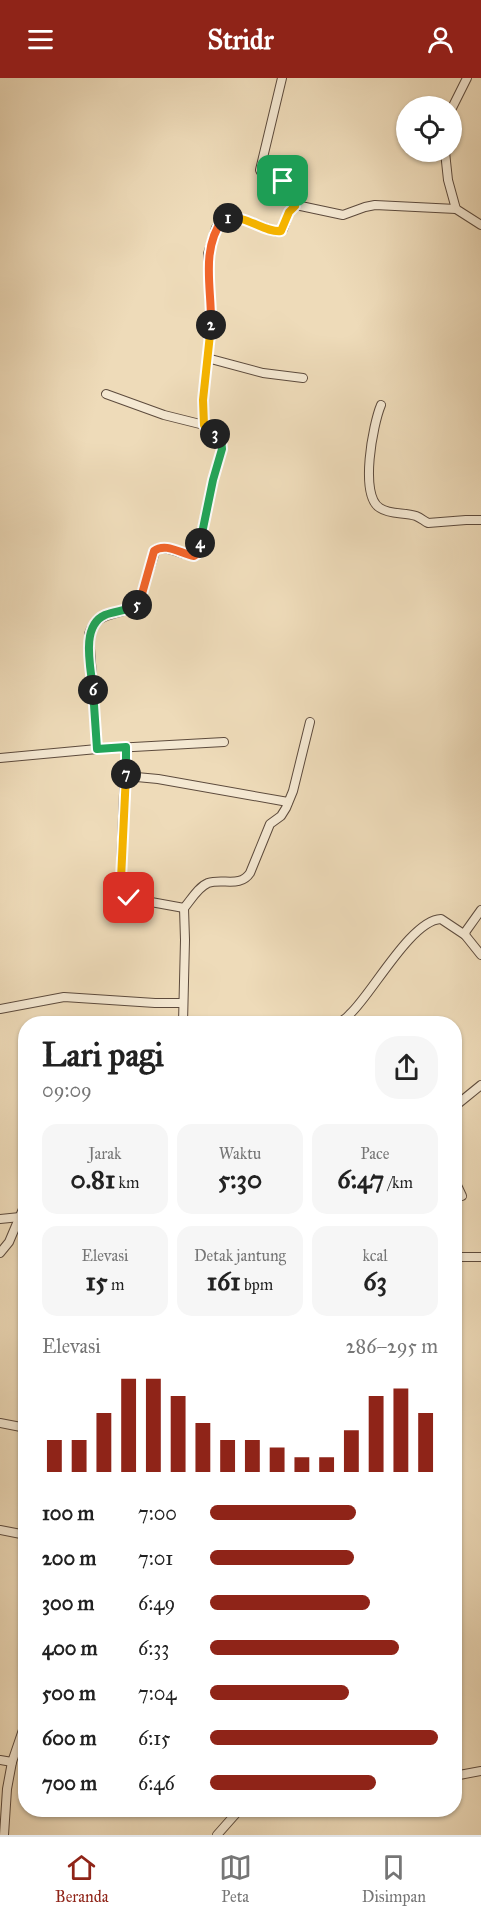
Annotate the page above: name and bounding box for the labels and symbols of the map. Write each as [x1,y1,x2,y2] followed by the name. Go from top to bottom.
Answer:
[257,155,308,206] pin
[213,203,243,233] pin: 1
[196,310,226,340] pin: 2
[200,419,230,449] pin: 3
[185,528,215,558] pin: 4
[122,590,152,620] pin: 5
[78,675,108,705] pin: 6
[111,759,141,789] pin: 7
[103,872,154,923] pin

